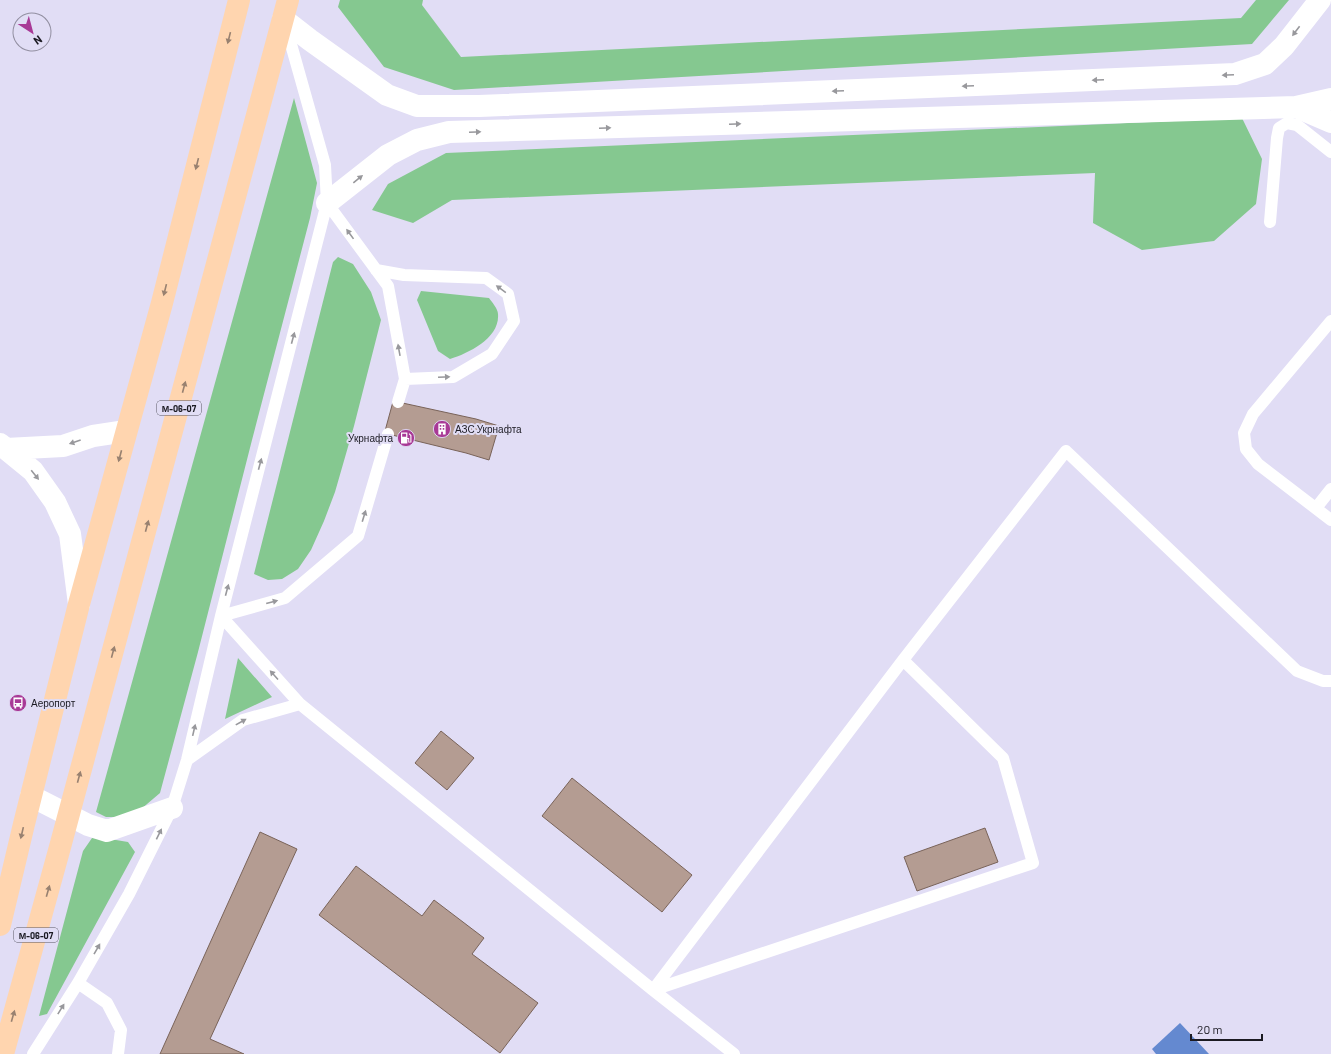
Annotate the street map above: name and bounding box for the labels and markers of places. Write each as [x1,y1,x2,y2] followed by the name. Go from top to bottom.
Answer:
[432,419,452,439] building icon: АЗС Укрнафта
[455,423,522,435] place label: АЗС Укрнафта
[396,428,416,448] fuel station icon: Укрнафта
[348,432,393,444] place label: Укрнафта
[8,693,28,713] bus stop icon: Аеропорт
[31,697,76,709] place label: Аеропорт

